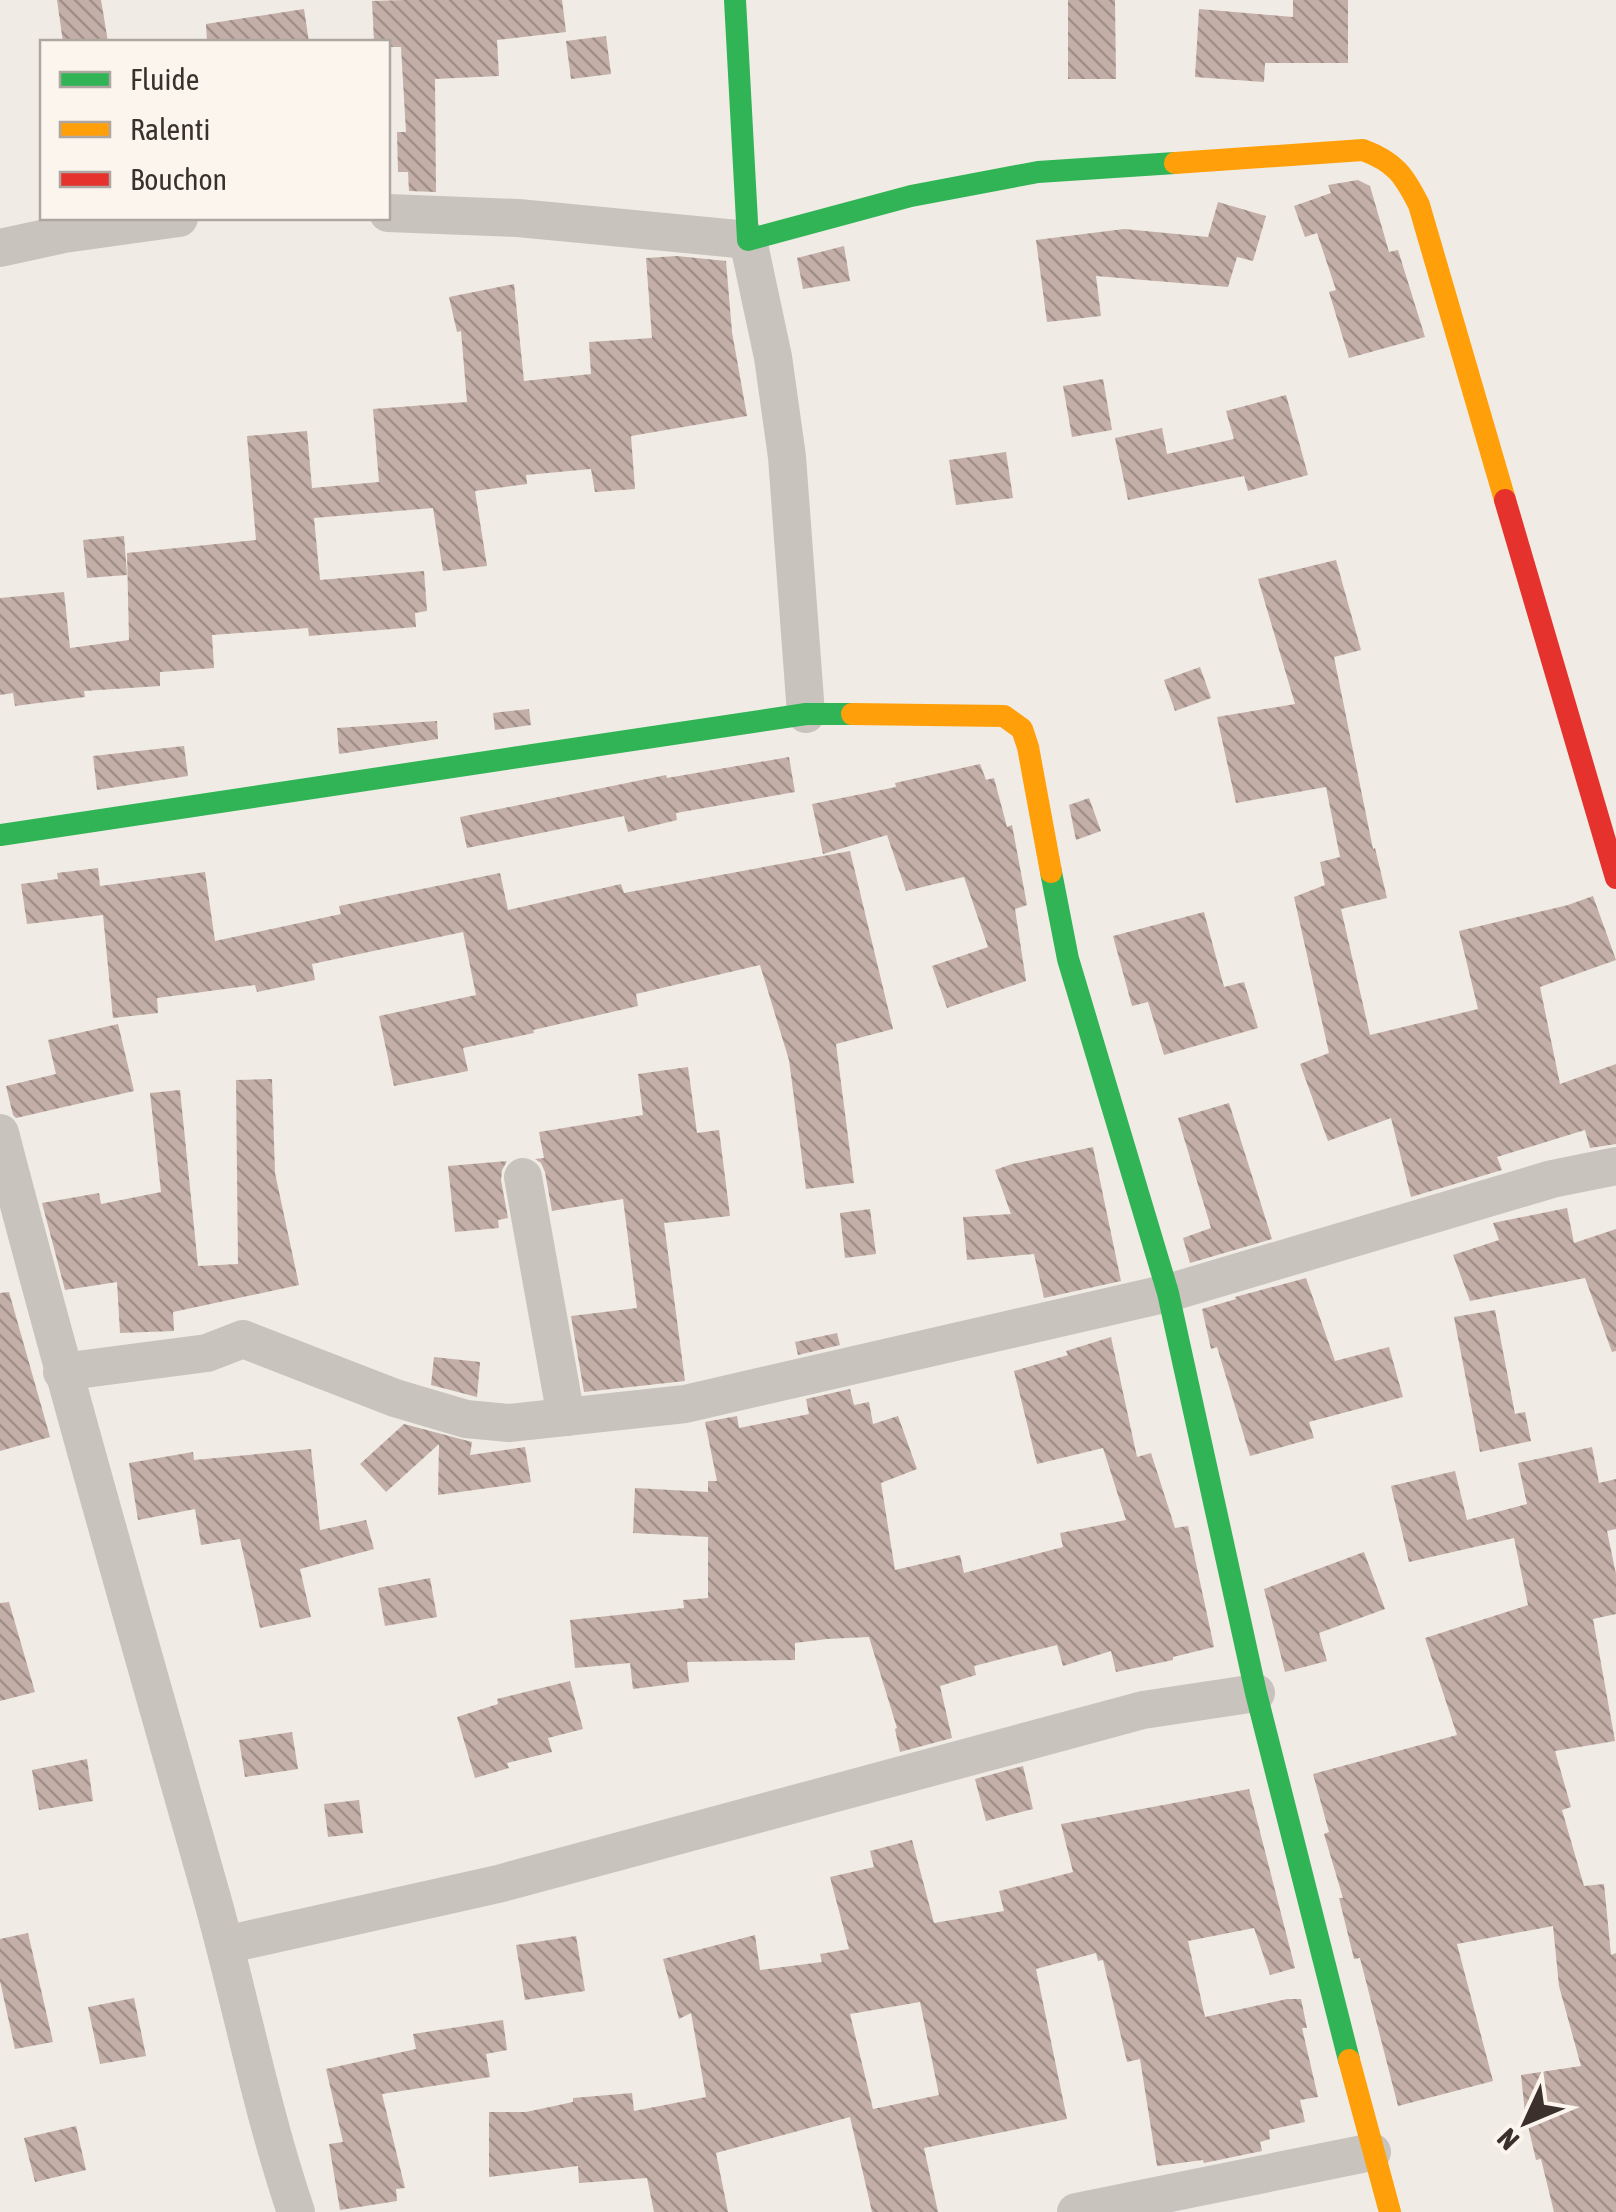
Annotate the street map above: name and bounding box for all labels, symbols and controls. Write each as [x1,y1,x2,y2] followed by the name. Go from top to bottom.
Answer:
[40,40,390,220] legend
[130,62,199,96] text: Fluide
[130,112,210,146] text: Ralenti
[130,162,227,196] text: Bouchon
[1476,2072,1576,2172] north arrow
[1491,2122,1525,2156] text: N

